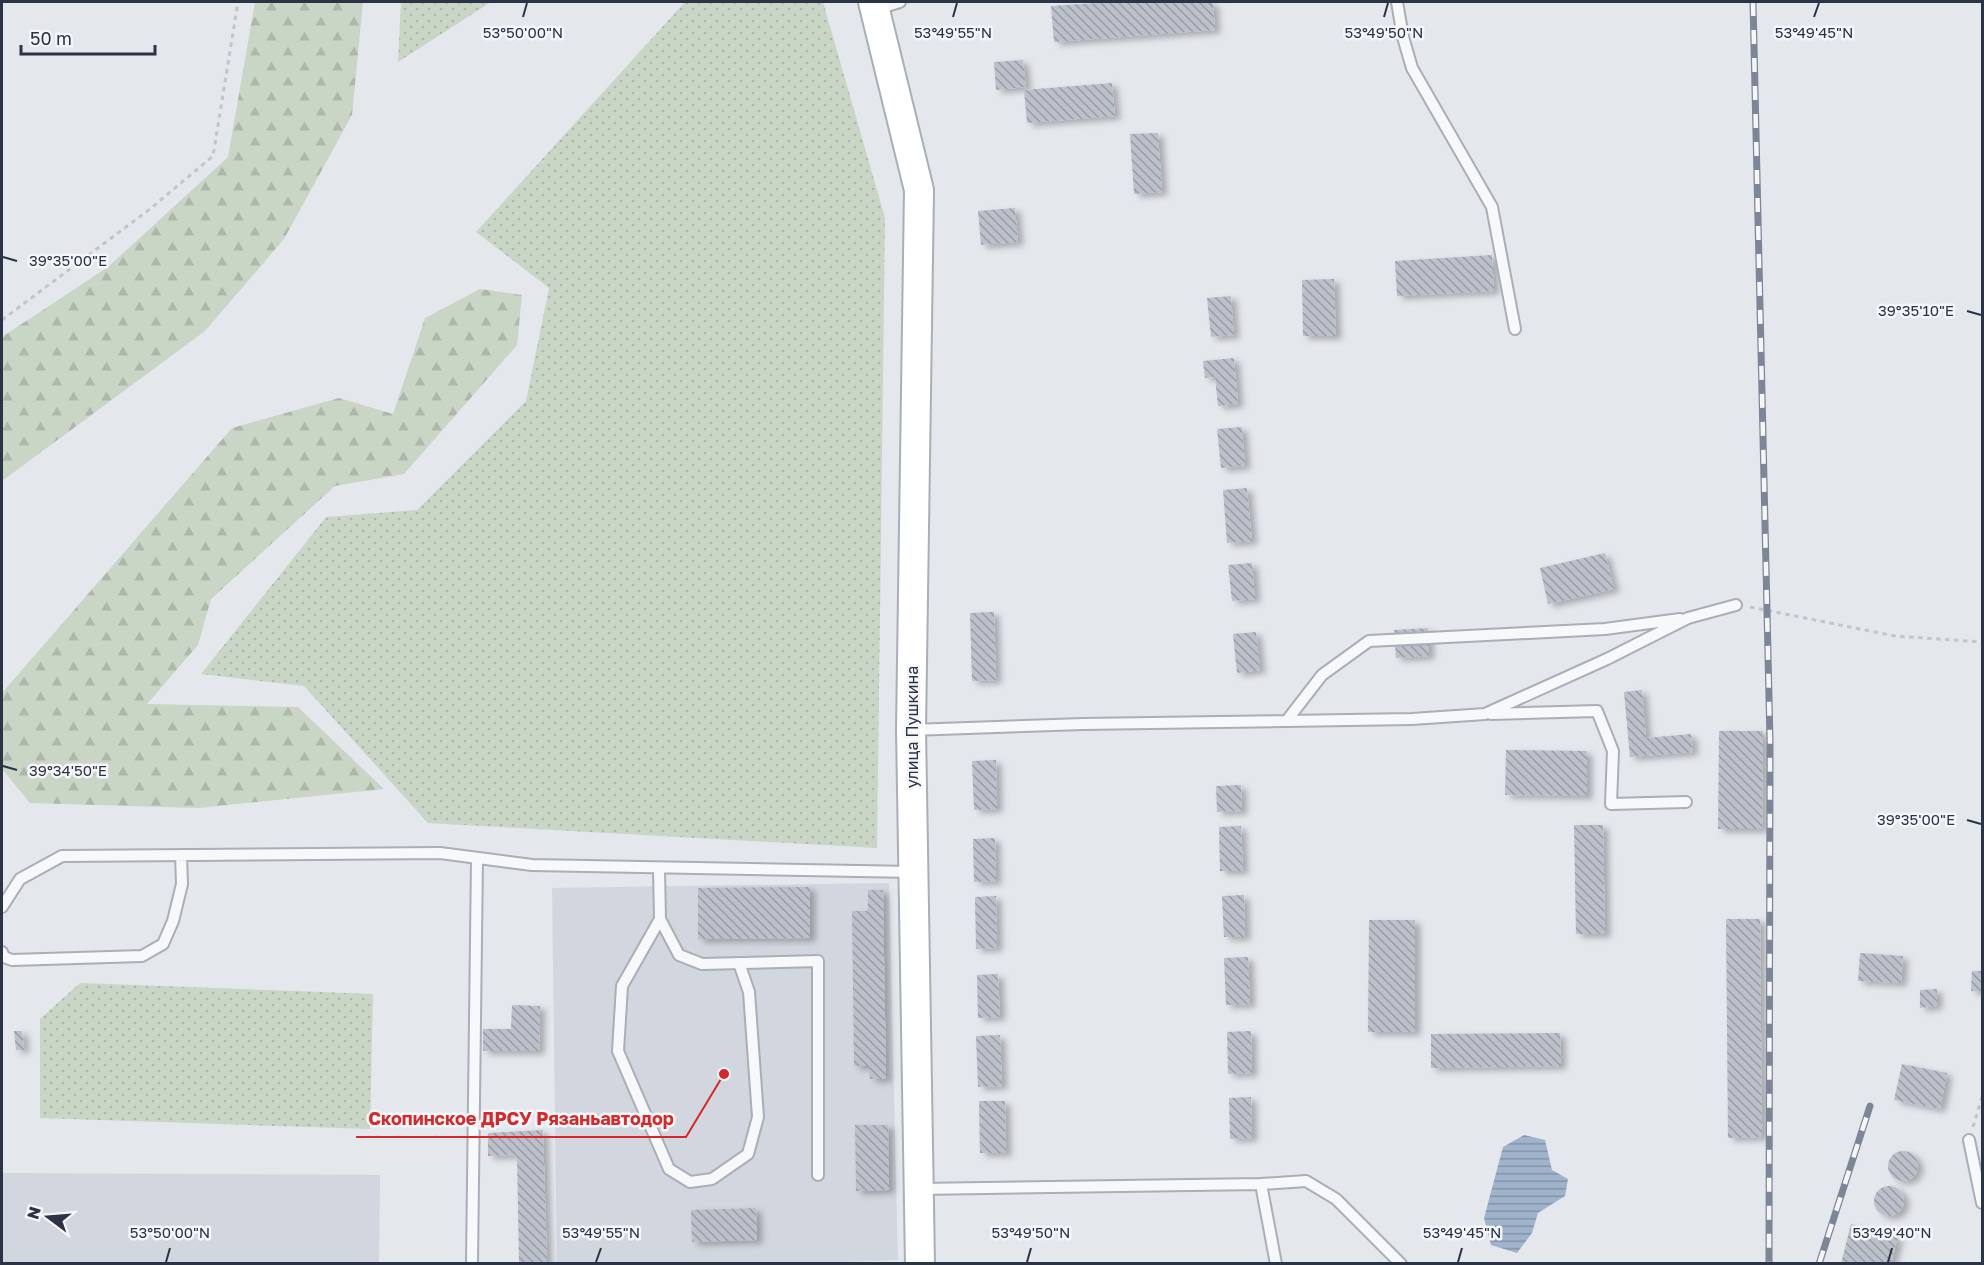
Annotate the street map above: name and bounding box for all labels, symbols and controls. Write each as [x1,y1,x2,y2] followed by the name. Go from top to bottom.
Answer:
[21,18,154,56] scale bar
[483,23,563,41] text: 53°50'00"N
[914,23,992,41] text: 53°49'55"N
[1345,23,1423,41] text: 53°49'50"N
[1775,23,1853,41] text: 53°49'45"N
[30,27,72,49] text: 50 m
[29,251,107,269] text: 39°35'00"E
[1878,301,1954,319] text: 39°35'10"E
[902,666,922,788] street label: улица Пушкина
[29,761,107,779] text: 39°34'50"E
[1877,810,1955,828] text: 39°35'00"E
[356,1101,686,1137] callout: Скопинское ДРСУ Рязаньавтодор
[368,1107,674,1129] text: Скопинское ДРСУ Рязаньавтодор
[18,1187,78,1247] north arrow
[22,1204,45,1221] text: N
[130,1223,210,1241] text: 53°50'00"N
[562,1223,640,1241] text: 53°49'55"N
[992,1223,1070,1241] text: 53°49'50"N
[1423,1223,1501,1241] text: 53°49'45"N
[1852,1223,1932,1241] text: 53°49'40"N

